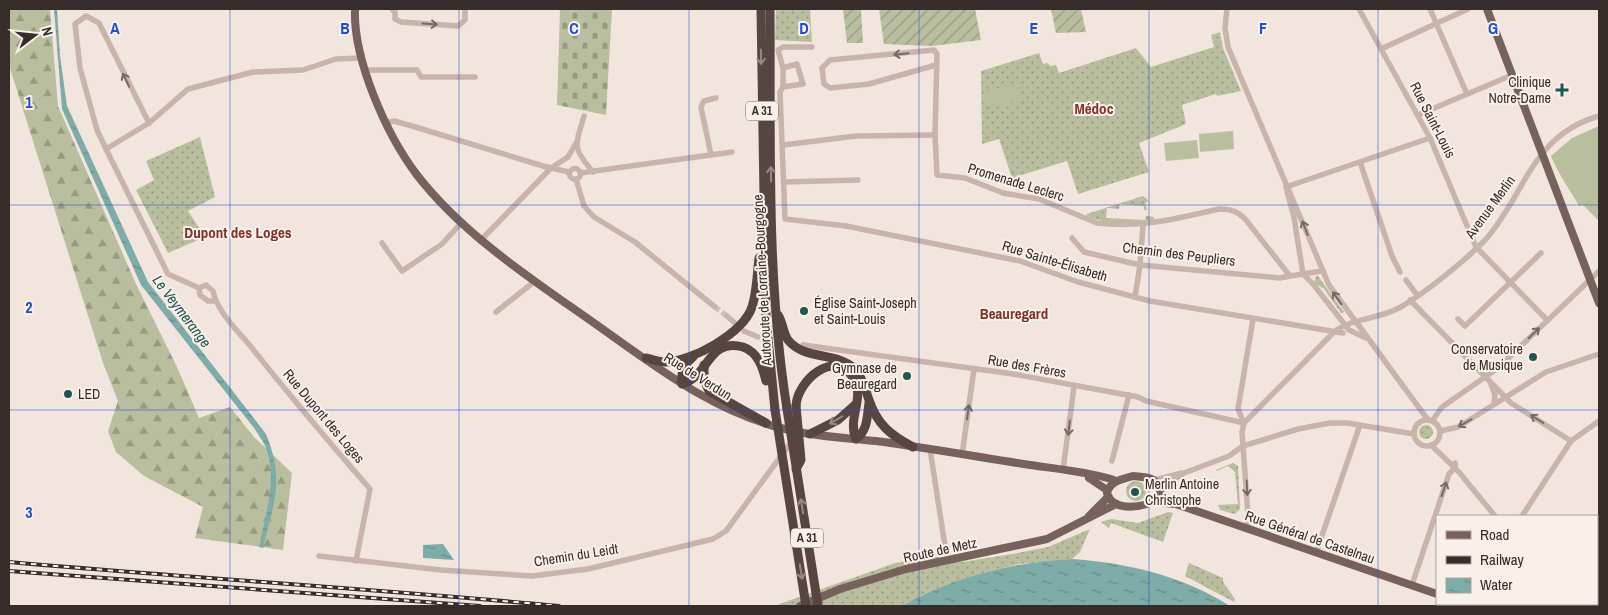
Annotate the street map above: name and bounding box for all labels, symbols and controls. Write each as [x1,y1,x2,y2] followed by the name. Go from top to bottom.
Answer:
[10,10,60,60] north arrow
[110,17,120,39] text: A
[340,17,350,39] text: B
[569,17,579,39] text: C
[799,17,809,39] text: D
[1030,17,1039,39] text: E
[1259,17,1267,39] text: F
[1488,17,1498,39] text: G
[422,19,438,28] one-way arrow
[38,25,57,38] text: N
[756,49,766,65] one-way arrow
[893,49,909,58] one-way arrow
[121,72,131,87] one-way arrow
[1488,73,1551,107] place label: Clinique Notre-Dame
[1406,79,1460,161] street label: Rue Saint-Louis
[1555,83,1569,97] marker: Clinique Notre-Dame
[25,91,33,113] text: 1
[1075,98,1114,119] district label: Médoc
[746,102,778,120] road number: A 31
[966,159,1066,205] street label: Promenade Leclerc
[766,166,776,182] one-way arrow
[1460,172,1519,243] street label: Avenue Merlin
[749,194,776,367] street label: Autoroute de Lorraine-Bourgogne
[1300,221,1309,237] one-way arrow
[184,222,292,243] district label: Dupont des Loges
[1000,236,1110,286] street label: Rue Sainte-Élisabeth
[1122,238,1237,270] street label: Chemin des Peupliers
[148,270,216,352] water label: Le Veymerange
[1332,291,1342,305] one-way arrow
[814,294,917,328] place label: Église Saint-Joseph et Saint-Louis
[25,296,33,318] text: 2
[980,303,1048,324] district label: Beauregard
[798,305,810,317] marker: Église Saint-Joseph et Saint-Louis
[1528,327,1540,339] one-way arrow
[1451,340,1523,374] place label: Conservatoire de Musique
[661,348,735,404] street label: Rue de Verdun
[986,350,1068,382] street label: Rue des Frères
[1527,351,1539,363] marker: Conservatoire de Musique
[832,359,897,393] place label: Gymnase de Beauregard
[279,365,369,467] street label: Rue Dupont des Loges
[901,370,913,382] marker: Gymnase de Beauregard
[78,385,100,403] place label: LED
[62,388,74,400] marker: LED
[963,404,973,420] one-way arrow
[1531,414,1545,424] one-way arrow
[829,416,844,426] one-way arrow
[1458,419,1472,429] one-way arrow
[1064,420,1074,436] one-way arrow
[1145,475,1219,509] place label: Merlin Antoine Christophe
[1242,479,1251,495] one-way arrow
[1440,482,1449,498] one-way arrow
[1129,486,1141,498] marker: Merlin Antoine Christophe
[797,499,807,515] one-way arrow
[25,501,33,523] text: 3
[1243,506,1377,568] street label: Rue Général de Castelnau
[1436,515,1598,605] legend
[1480,524,1509,545] text: Road
[791,528,823,548] road number: A 31
[902,533,979,567] street label: Route de Metz
[533,539,619,571] street label: Chemin du Leidt
[1480,549,1525,570] text: Railway
[796,564,806,580] one-way arrow
[1480,574,1512,595] text: Water

